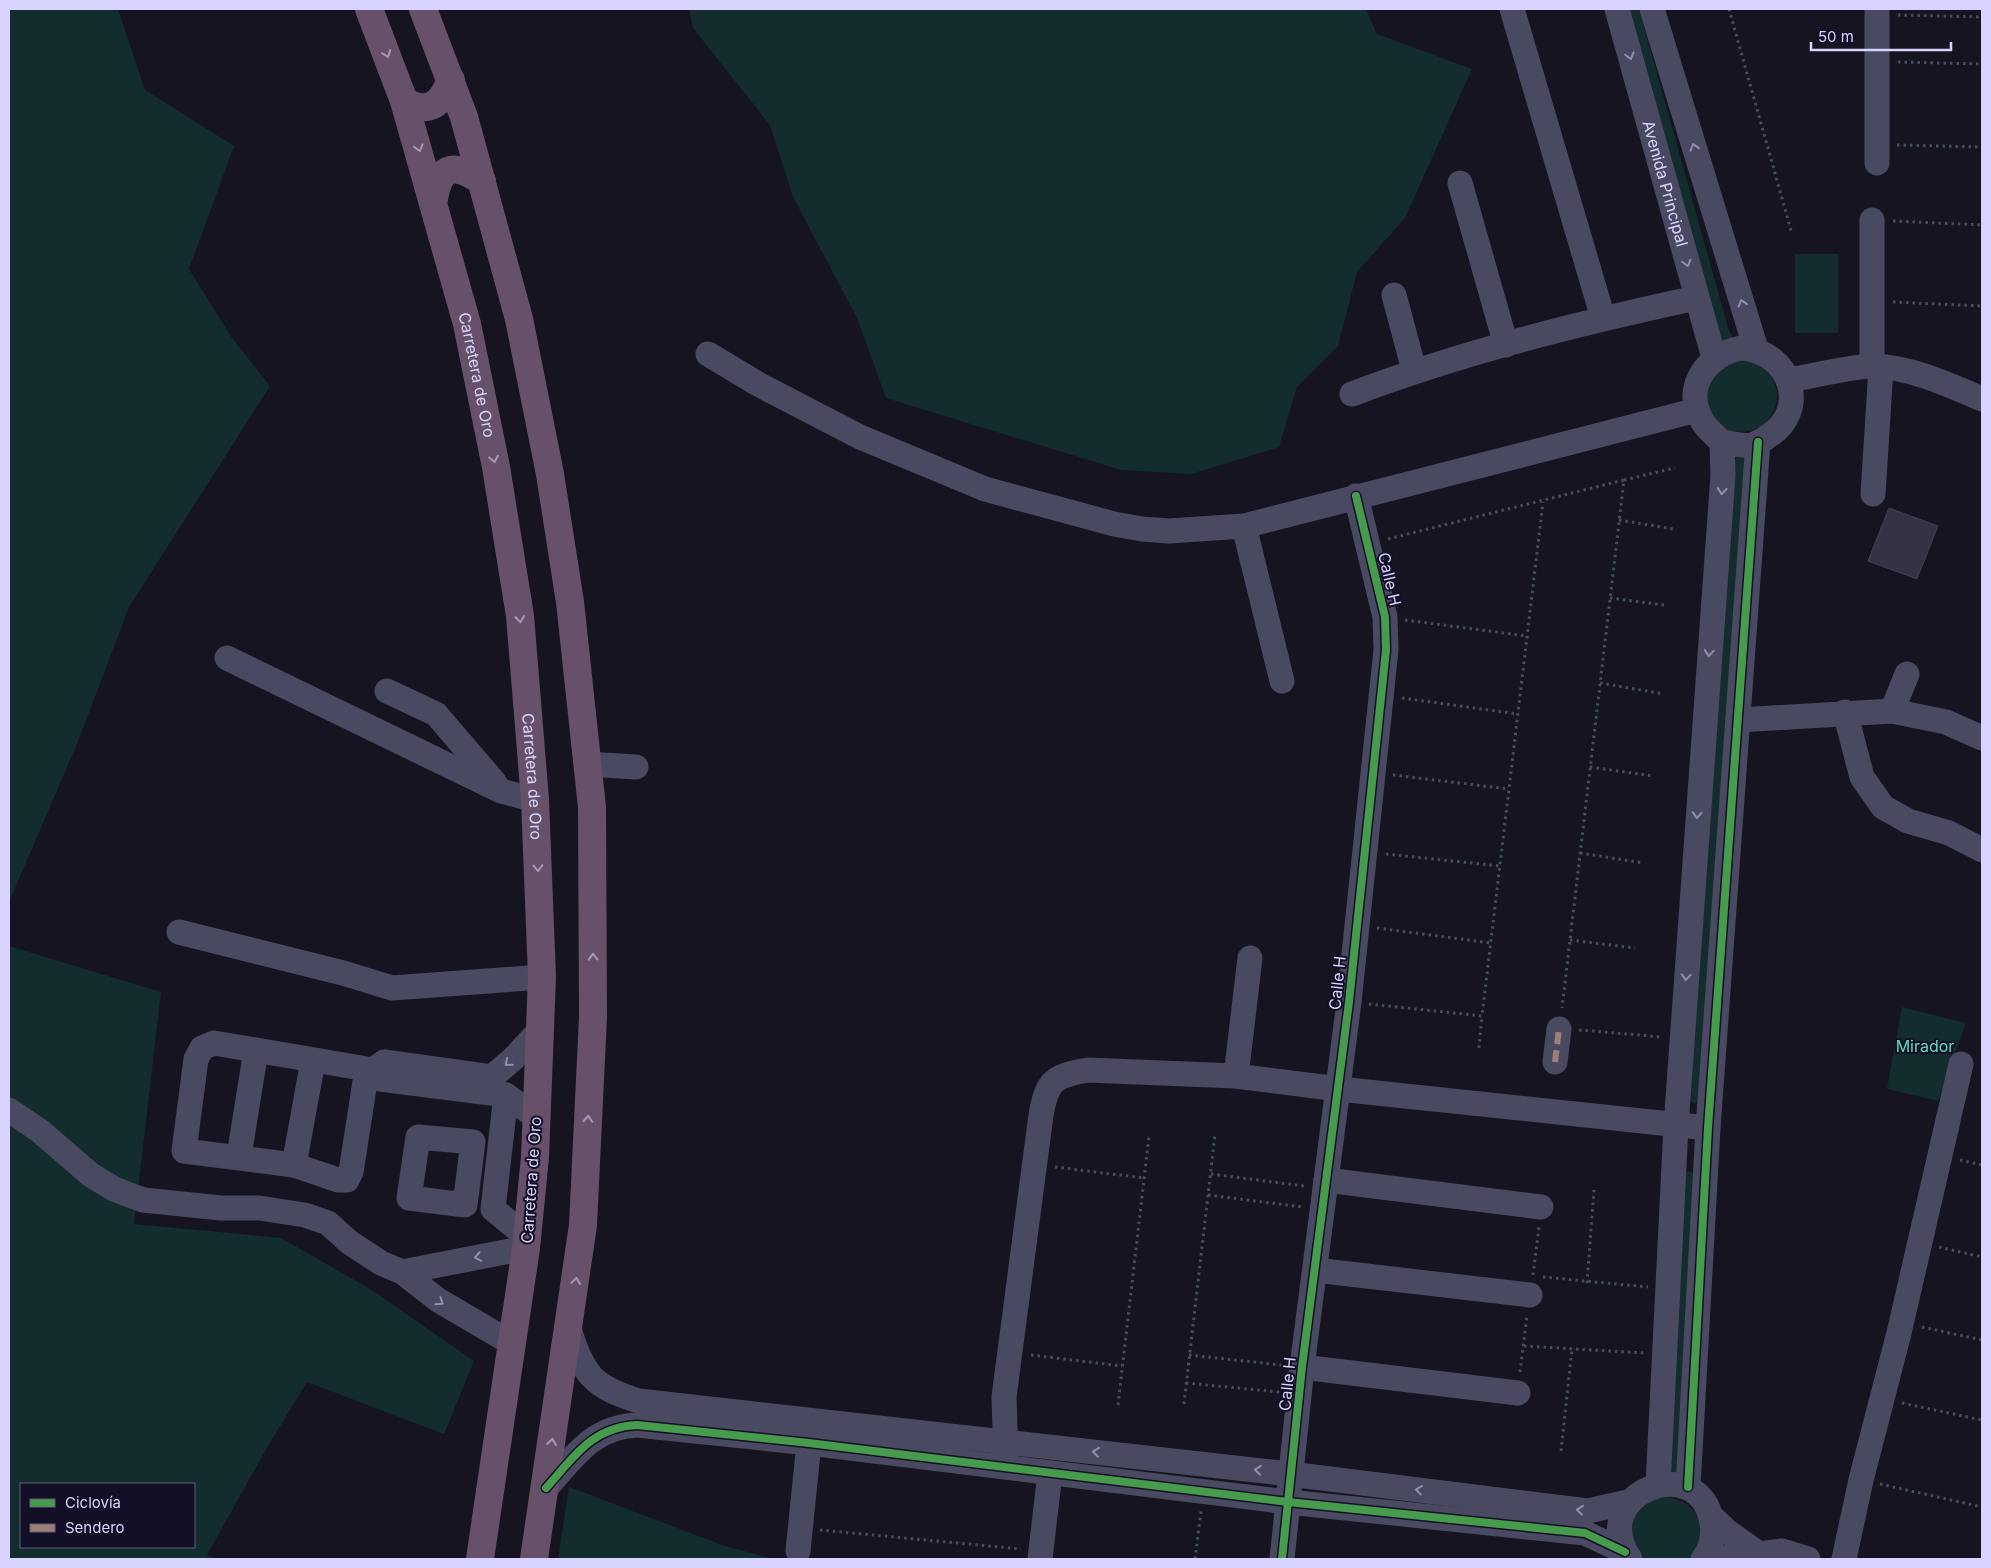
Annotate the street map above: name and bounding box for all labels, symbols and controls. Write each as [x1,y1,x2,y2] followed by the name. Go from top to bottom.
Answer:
[1811,20,1951,52] scale bar
[1818,27,1854,46] text: 50 m
[381,50,391,58] one-way arrow
[1624,51,1634,59] one-way arrow
[1638,118,1693,249] street label: Avenida Principal
[413,143,423,152] one-way arrow
[1690,144,1700,152] one-way arrow
[1681,258,1691,267] one-way arrow
[1737,299,1747,307] one-way arrow
[454,310,500,439] street label: Carretera de Oro
[489,454,499,463] one-way arrow
[1717,487,1728,495] one-way arrow
[1374,550,1406,608] street label: Calle H
[514,615,525,623] one-way arrow
[1704,649,1715,657] one-way arrow
[518,712,547,840] street label: Carretera de Oro
[1692,811,1703,819] one-way arrow
[532,865,543,873] one-way arrow
[588,953,598,960] one-way arrow
[1324,955,1350,1011] street label: Calle H
[1680,973,1691,981] one-way arrow
[1896,1036,1954,1056] park label: Mirador
[505,1057,514,1066] one-way arrow
[583,1115,594,1123] one-way arrow
[517,1116,545,1244] street label: Carretera de Oro
[474,1252,483,1262] one-way arrow
[570,1277,581,1285] one-way arrow
[434,1296,444,1305] one-way arrow
[1274,1356,1300,1412] street label: Calle H
[546,1438,557,1446] one-way arrow
[1092,1447,1100,1458] one-way arrow
[1253,1465,1261,1476] one-way arrow
[20,1483,195,1548] legend
[1415,1485,1423,1496] one-way arrow
[65,1493,121,1512] text: Ciclovía
[1576,1504,1584,1515] one-way arrow
[65,1518,125,1537] text: Sendero

